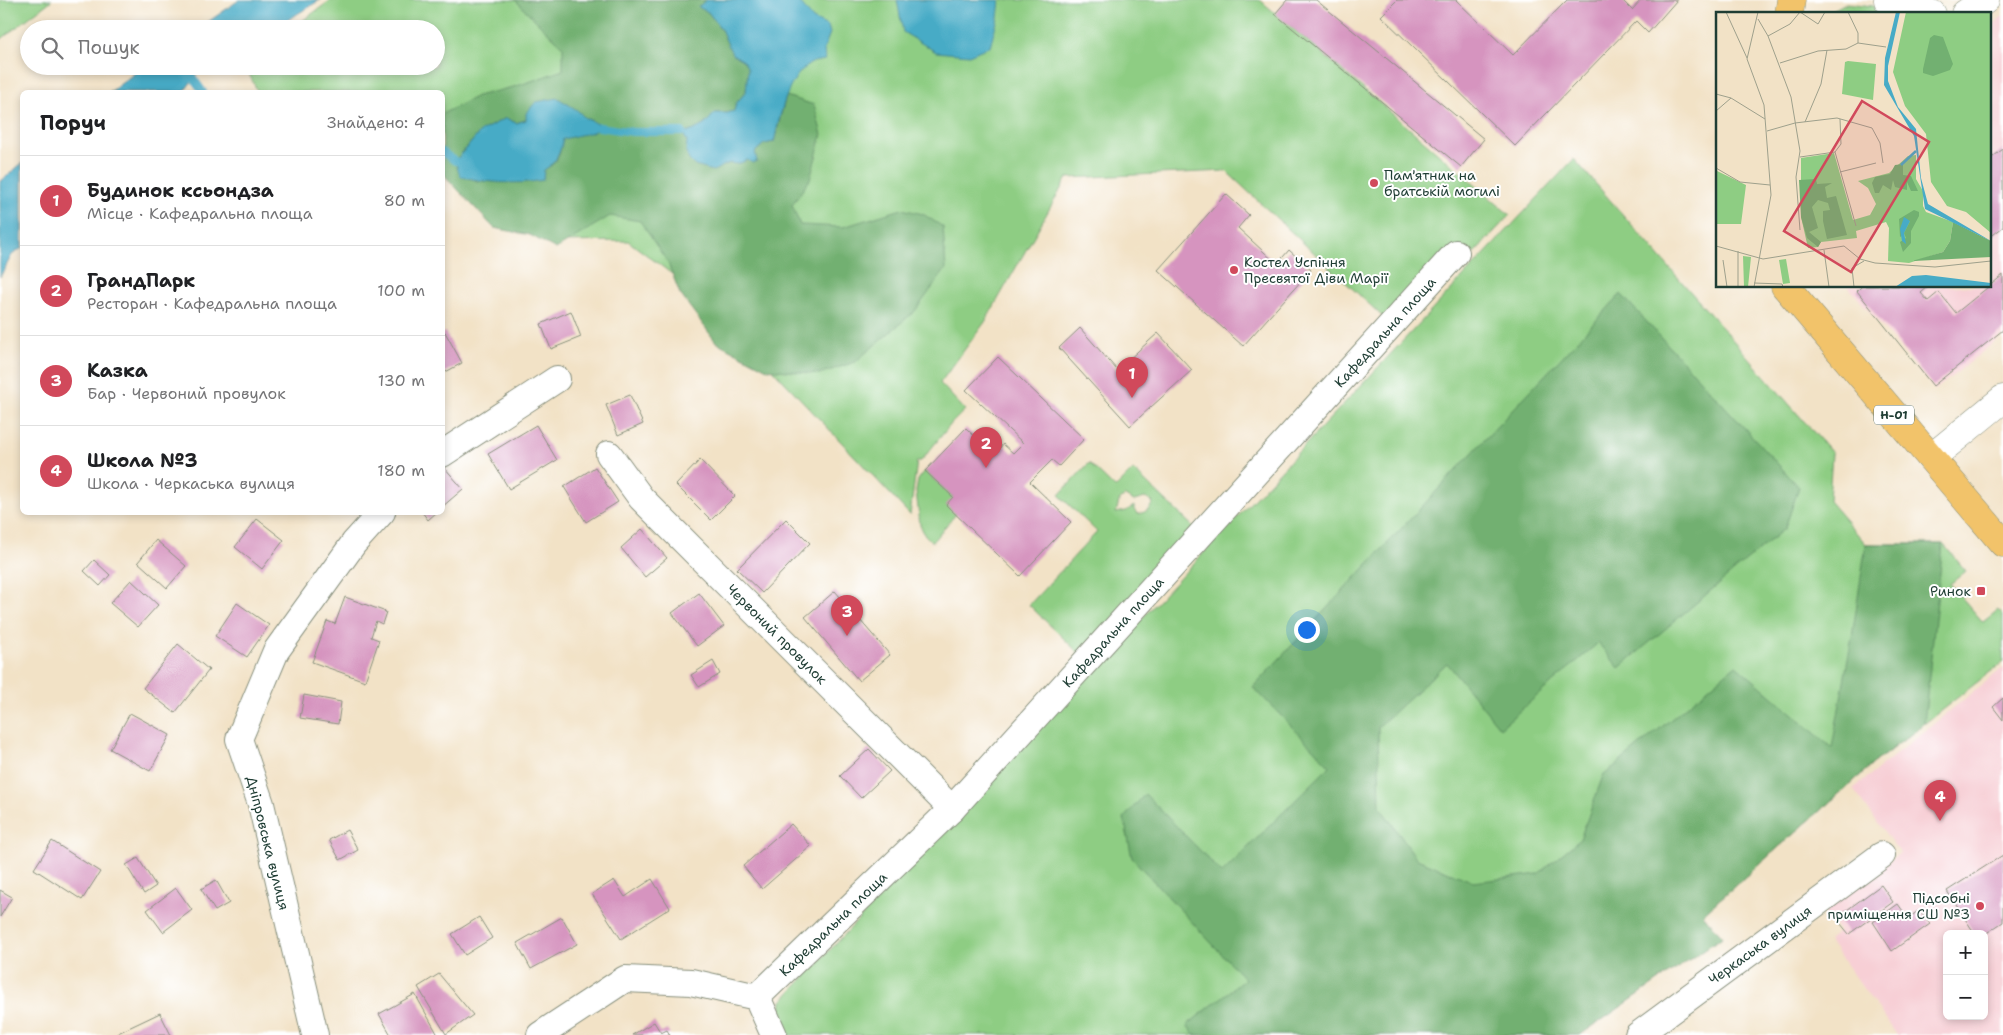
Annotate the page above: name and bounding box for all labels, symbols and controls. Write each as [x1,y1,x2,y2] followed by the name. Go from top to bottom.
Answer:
[1716,12,1990,288] inset map
[20,20,445,75] search box
[38,34,66,62] icon: search
[78,35,140,60] text: Пошук
[40,109,106,137] text: Поруч
[327,112,425,133] text: Знайдено: 4
[1384,166,1500,200] place label: Пам'ятник на братській могилі
[1368,177,1380,189] marker: Пам'ятник на братській могилі
[87,178,274,203] text: Будинок ксьондза
[52,190,60,211] text: 1
[384,190,425,211] text: 80 m
[87,203,313,224] text: Місце · Кафедральна площа
[1244,253,1389,287] place label: Костел Успіння Пресвятої Діви Марії
[1228,264,1240,276] marker: Костел Успіння Пресвятої Діви Марії
[87,268,195,293] text: ГрандПарк
[1330,273,1440,391] street label: Кафедральна площа
[50,280,62,301] text: 2
[377,280,425,301] text: 100 m
[87,293,337,314] text: Ресторан · Кафедральна площа
[1116,357,1148,398] pin: 1
[87,358,148,383] text: Казка
[50,370,62,391] text: 3
[378,370,425,391] text: 130 m
[87,383,286,404] text: Бар · Червоний провулок
[1874,406,1914,424] road number: Н-01
[970,427,1002,468] pin: 2
[87,448,198,473] text: Школа №3
[50,460,62,481] text: 4
[377,460,425,481] text: 180 m
[87,473,295,494] text: Школа · Черкаська вулиця
[1058,573,1168,691] street label: Кафедральна площа
[723,580,831,688] street label: Червоний провулок
[1930,582,1972,600] place label: Ринок
[1975,585,1987,597] marker: Ринок
[831,595,863,636] pin: 3
[1294,617,1320,643] your location
[243,774,293,912] street label: Дніпровська вулиця
[1924,780,1956,821] pin: 4
[775,868,891,980] street label: Кафедральна площа
[1828,889,1970,923] place label: Підсобні приміщення СШ №3
[1974,900,1986,912] marker: Підсобні приміщення СШ №3
[1705,902,1815,988] street label: Черкаська вулиця
[1943,930,1988,1020] map controls
[1943,930,1988,975] button: +
[1943,975,1988,1020] button: −

